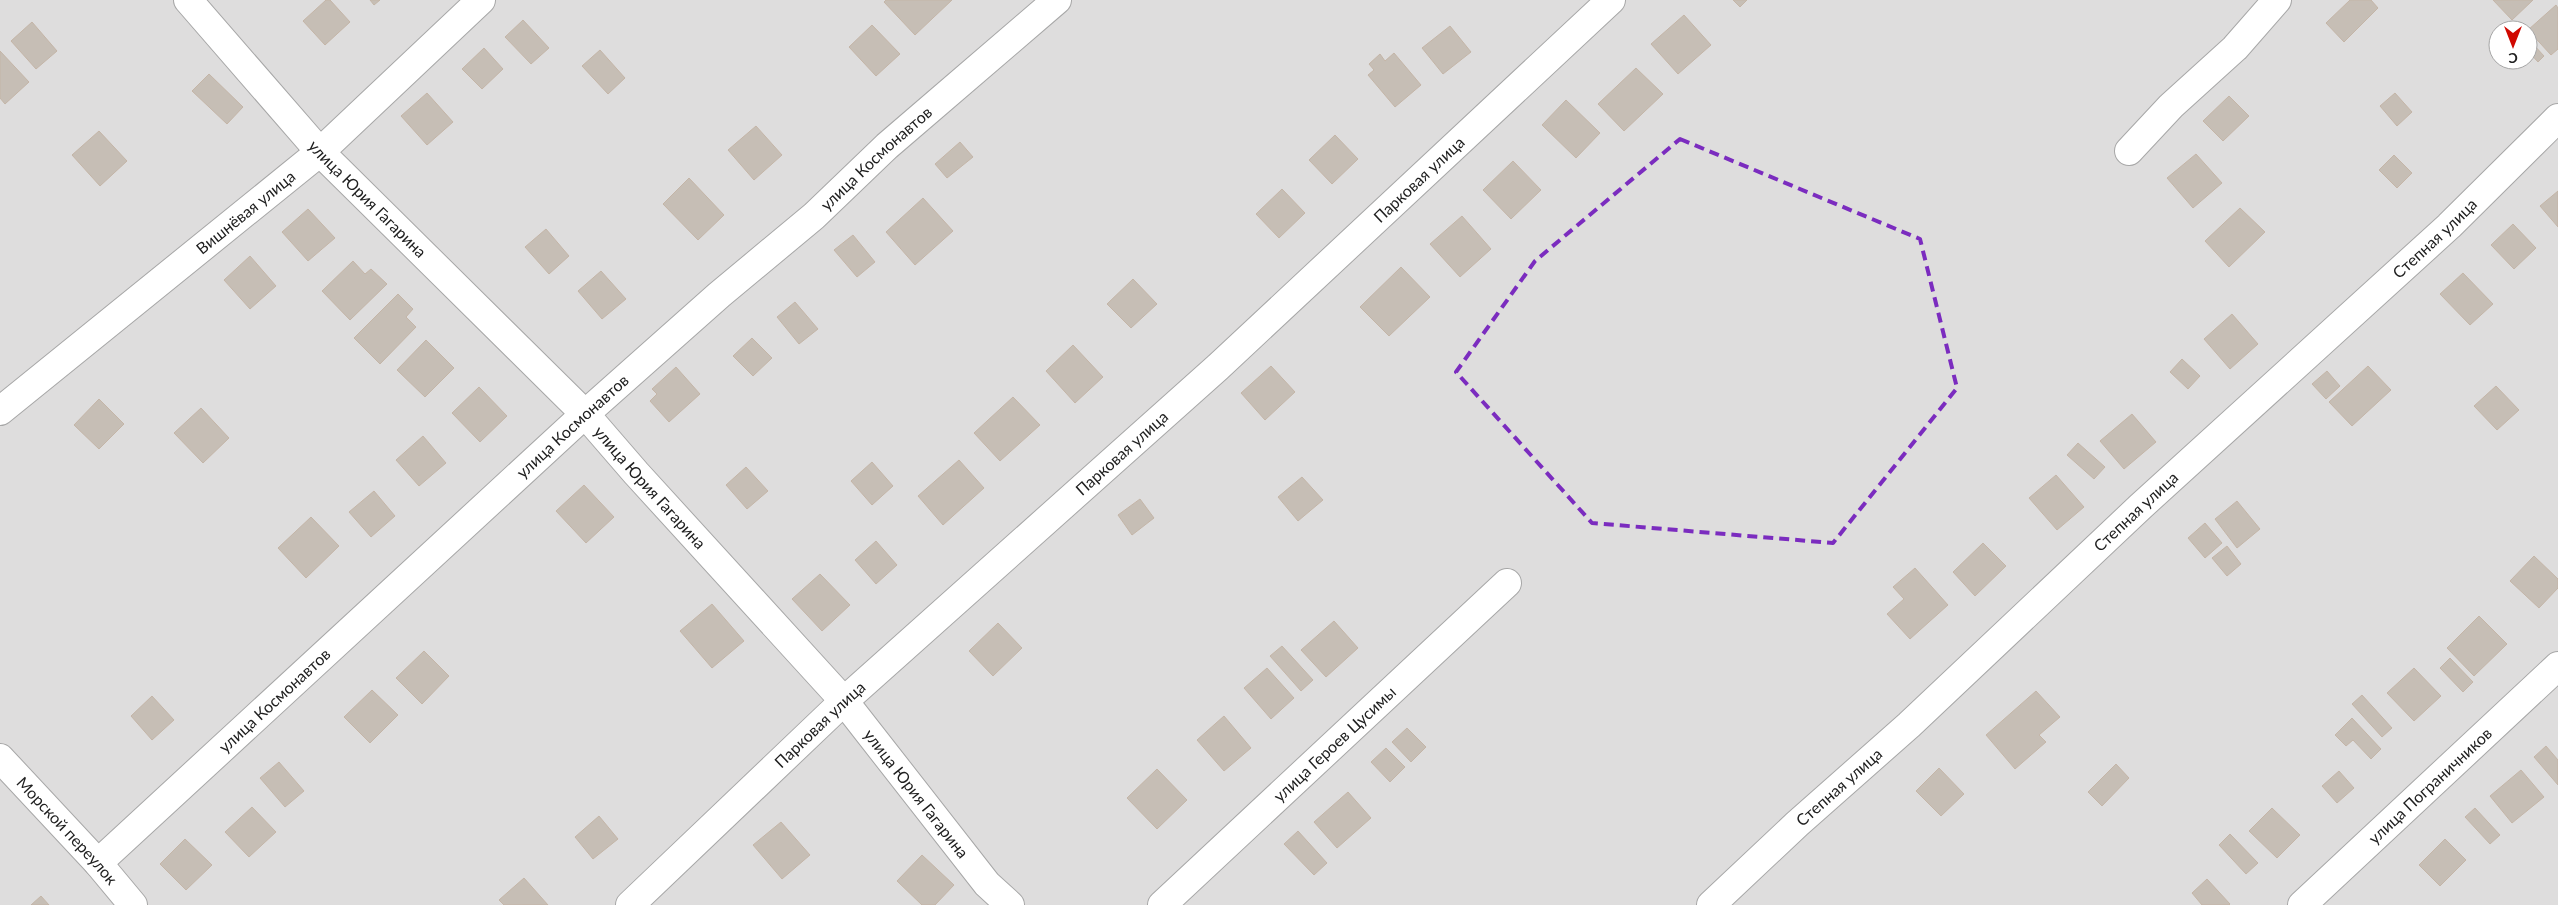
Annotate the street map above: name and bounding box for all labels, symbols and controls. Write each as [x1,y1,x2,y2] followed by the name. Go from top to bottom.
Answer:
[2488,20,2538,70] north arrow
[2508,50,2518,67] text: С
[816,102,935,214] street label: улица Космонавтов
[1369,132,1468,226] street label: Парковая улица
[305,136,431,261] street label: улица Юрия Гагарина
[192,166,299,257] street label: Вишнёвая улица
[2388,194,2480,282] street label: Степная улица
[512,370,632,481] street label: улица Космонавтов
[1071,407,1171,499] street label: Парковая улица
[591,422,710,552] street label: улица Юрия Гагарина
[2089,467,2181,555] street label: Степная улица
[214,644,334,756] street label: улица Космонавтов
[770,677,869,771] street label: Парковая улица
[1269,682,1399,805] street label: улица Героев Цусимы
[2364,723,2495,847] street label: улица Пограничников
[860,725,973,861] street label: улица Юрия Гагарина
[1792,744,1885,830] street label: Степная улица
[13,773,122,889] street label: Морской переулок

